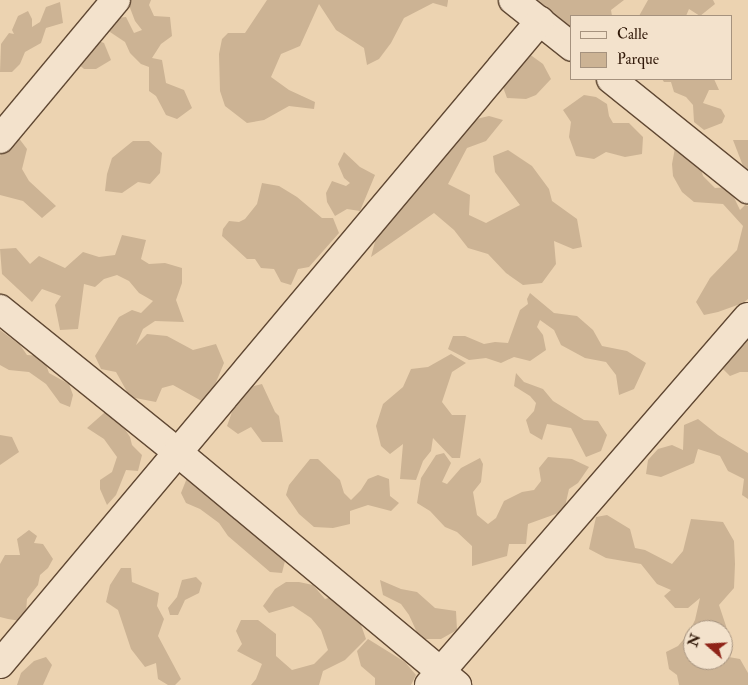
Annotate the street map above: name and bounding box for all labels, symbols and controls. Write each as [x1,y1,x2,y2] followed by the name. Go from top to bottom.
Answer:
[570,15,733,80] legend
[617,25,648,44] text: Calle
[617,50,659,69] text: Parque
[683,620,733,670] north arrow
[684,632,704,649] text: N

